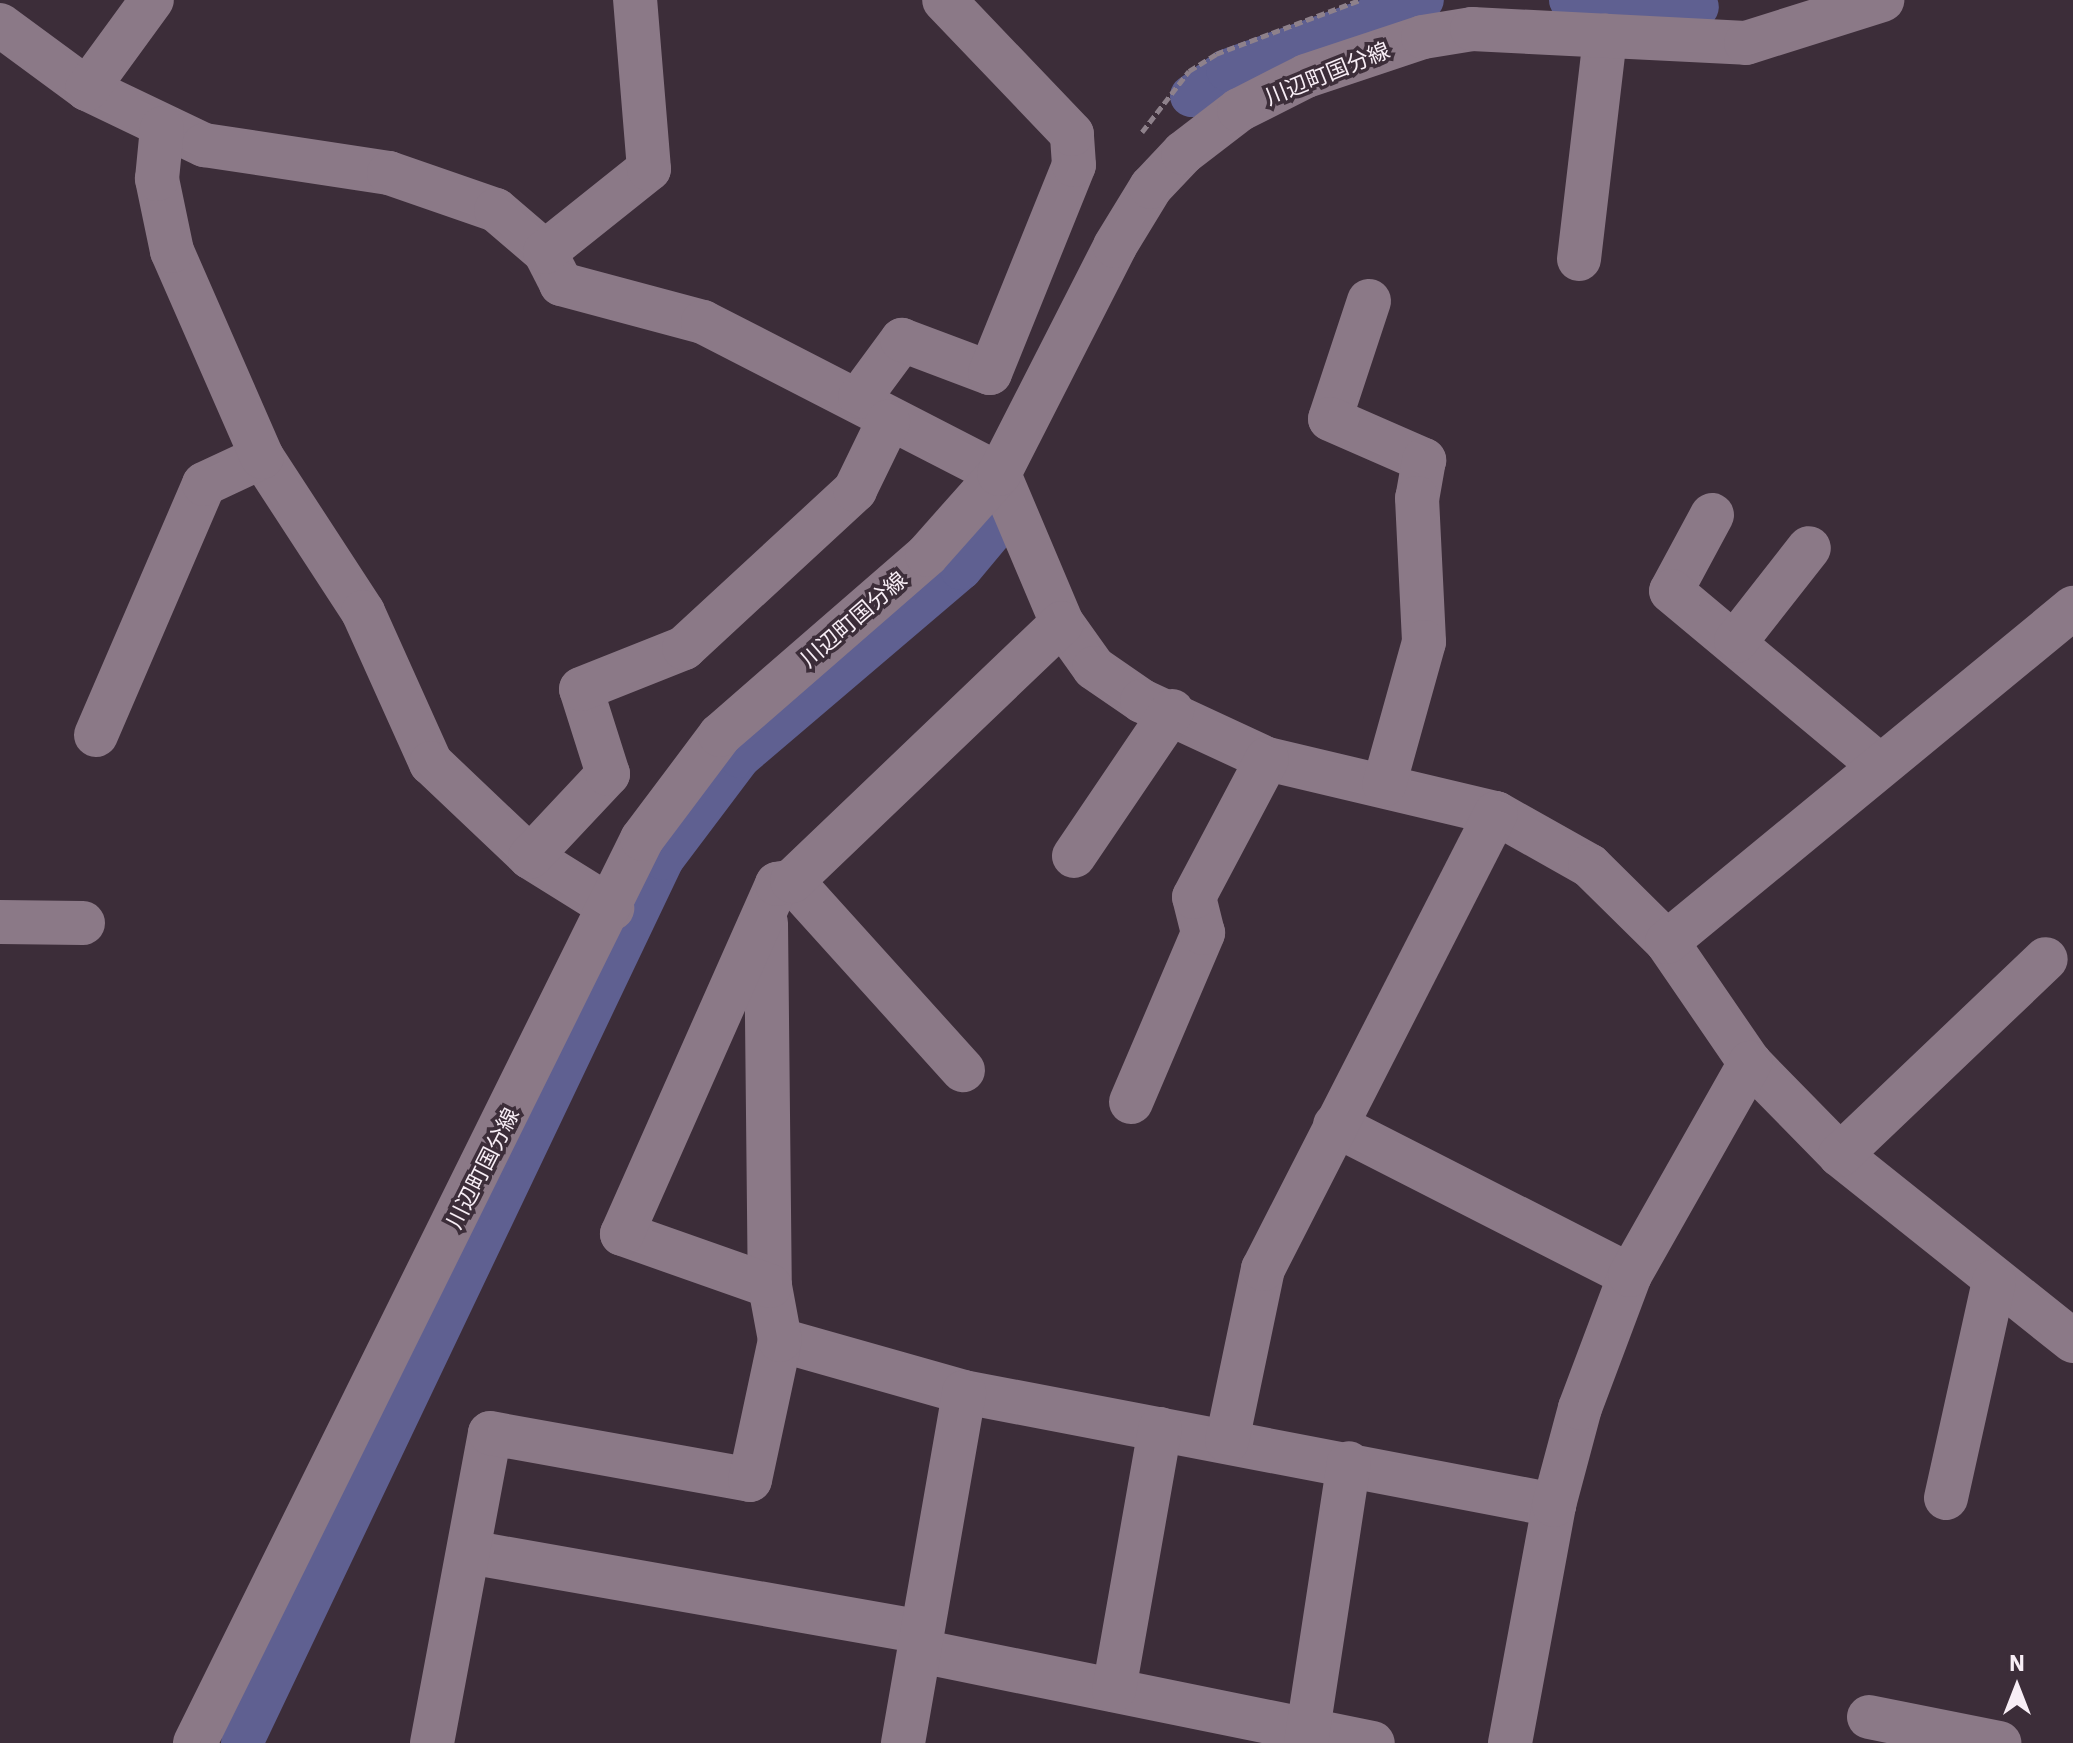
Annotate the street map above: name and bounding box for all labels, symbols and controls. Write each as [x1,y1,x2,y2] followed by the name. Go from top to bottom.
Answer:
[1261,36,1393,110] street label: 川辺町国分線
[795,566,911,672] street label: 川辺町国分線
[440,1103,524,1233] street label: 川辺町国分線
[1977,1647,2057,1727] north arrow
[2009,1648,2025,1677] text: N

